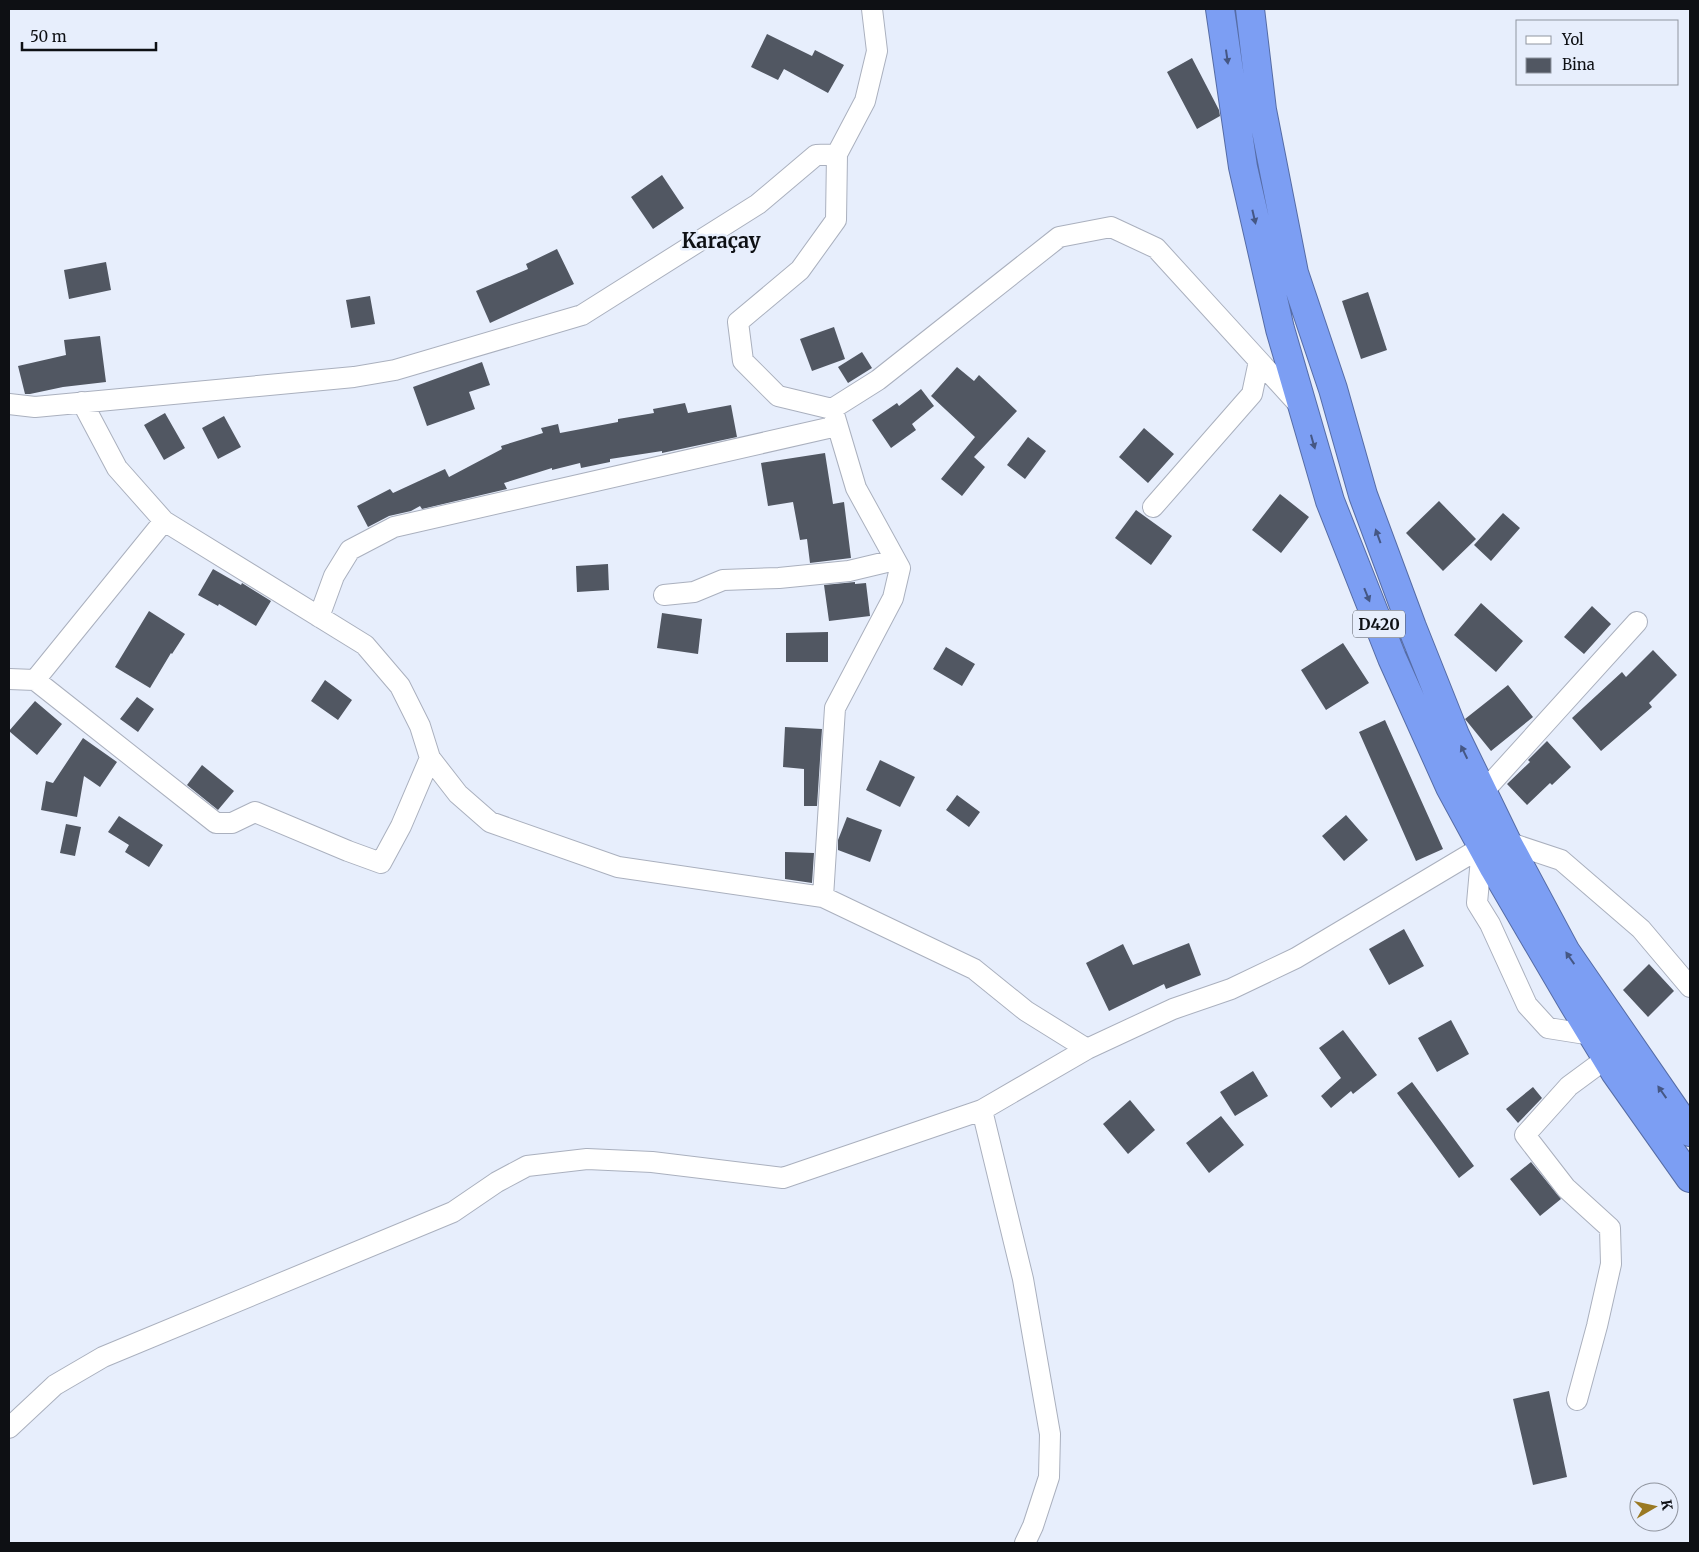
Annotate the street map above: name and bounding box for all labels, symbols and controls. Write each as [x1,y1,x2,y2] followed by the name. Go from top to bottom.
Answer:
[22,20,156,52] scale bar
[1516,20,1679,85] legend
[30,27,67,46] text: 50 m
[1561,30,1584,49] text: Yol
[1223,49,1231,65] one-way arrow
[1562,55,1595,74] text: Bina
[1250,209,1258,225] one-way arrow
[681,228,761,253] district label: Karaçay
[1309,435,1317,450] one-way arrow
[1374,528,1382,543] one-way arrow
[1363,588,1371,603] one-way arrow
[1353,610,1405,638] road number: D420
[1459,745,1467,759] one-way arrow
[1565,952,1575,965] one-way arrow
[1657,1086,1667,1099] one-way arrow
[1629,1482,1679,1532] north arrow
[1657,1498,1677,1512] text: K

